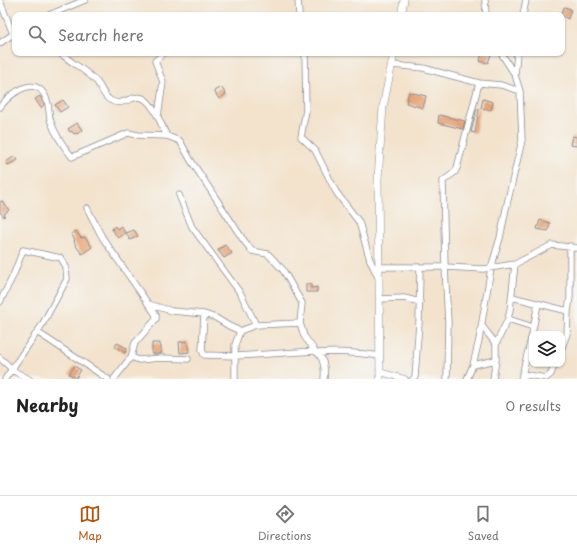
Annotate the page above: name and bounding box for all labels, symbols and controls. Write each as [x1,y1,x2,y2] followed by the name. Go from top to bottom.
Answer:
[12,12,565,56] search box
[26,23,48,45] icon: search
[58,23,144,46] text: Search here
[529,331,565,367] map controls
[529,331,565,367] button: layers
[16,392,78,418] text: Nearby
[506,396,561,415] text: 0 results
[78,503,102,544] tab: Map
[258,503,311,544] tab: Directions
[468,503,499,544] tab: Saved

